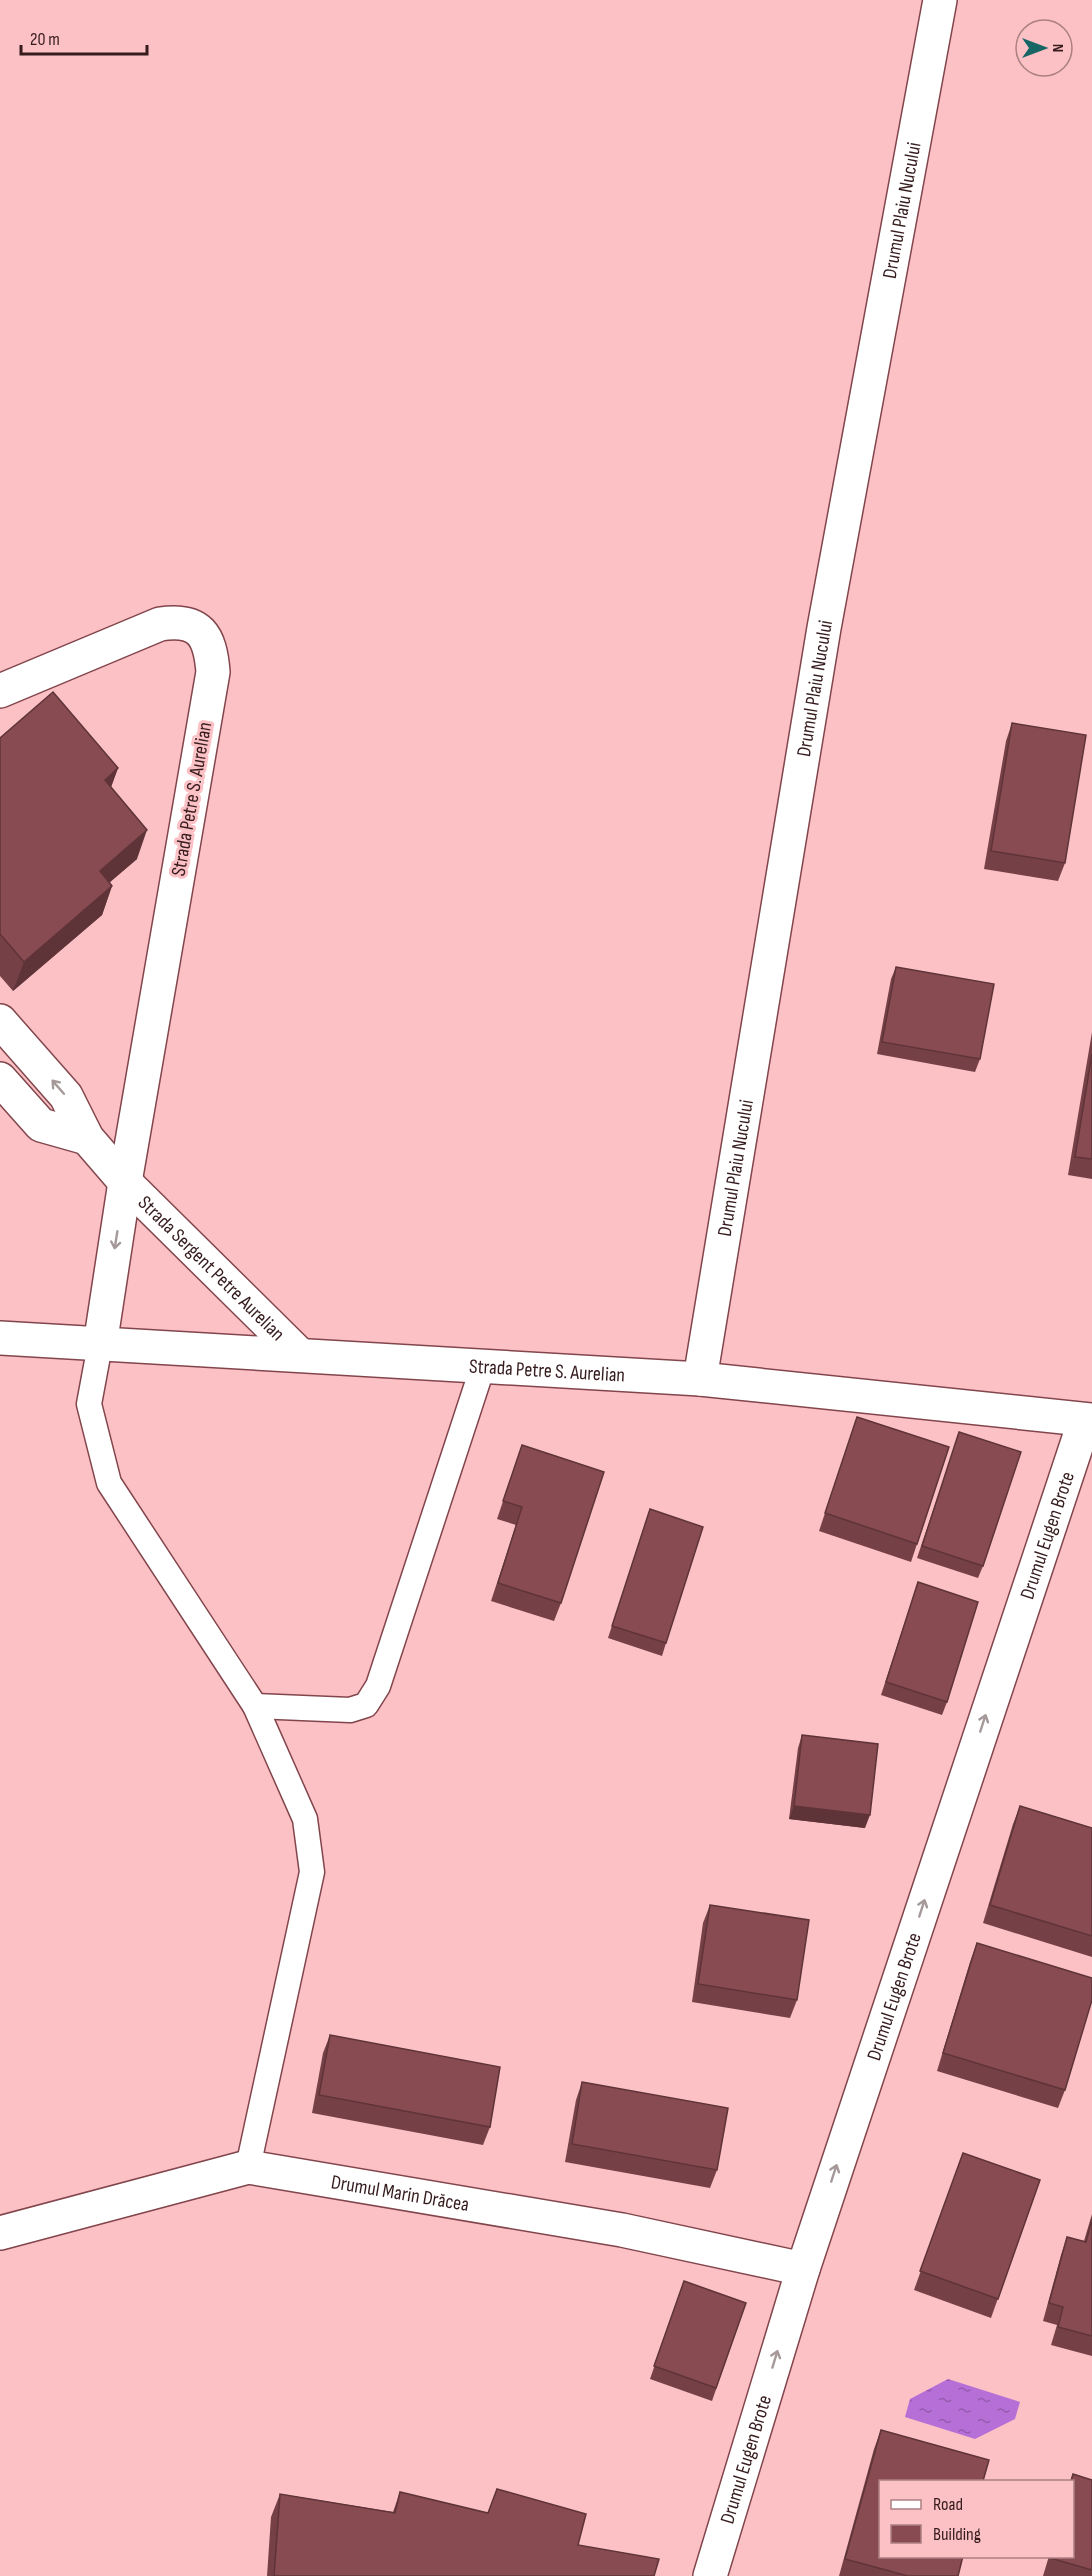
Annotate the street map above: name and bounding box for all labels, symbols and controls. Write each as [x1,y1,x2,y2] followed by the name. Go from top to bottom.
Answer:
[21,18,147,56] scale bar
[1014,18,1074,78] north arrow
[30,29,60,50] text: 20 m
[1048,44,1067,52] text: N
[878,140,926,280] street label: Drumul Plaiu Nucului
[792,618,838,759] street label: Drumul Plaiu Nucului
[167,720,217,878] street label: Strada Petre S. Aurelian
[51,1080,65,1095] one-way arrow
[713,1098,759,1238] street label: Drumul Plaiu Nucului
[133,1191,289,1346] street label: Strada Sergent Petre Aurelian
[110,1229,121,1249] one-way arrow
[468,1354,626,1388] street label: Strada Petre S. Aurelian
[1015,1469,1080,1602] street label: Drumul Eugen Brote
[979,1714,990,1733] one-way arrow
[917,1899,928,1918] one-way arrow
[862,1930,927,2064] street label: Drumul Eugen Brote
[829,2164,840,2183] one-way arrow
[329,2170,471,2217] street label: Drumul Marin Drăcea
[770,2350,781,2369] one-way arrow
[716,2392,777,2527] street label: Drumul Eugen Brote
[879,2480,1074,2558] legend
[933,2494,963,2515] text: Road
[933,2524,981,2545] text: Building

